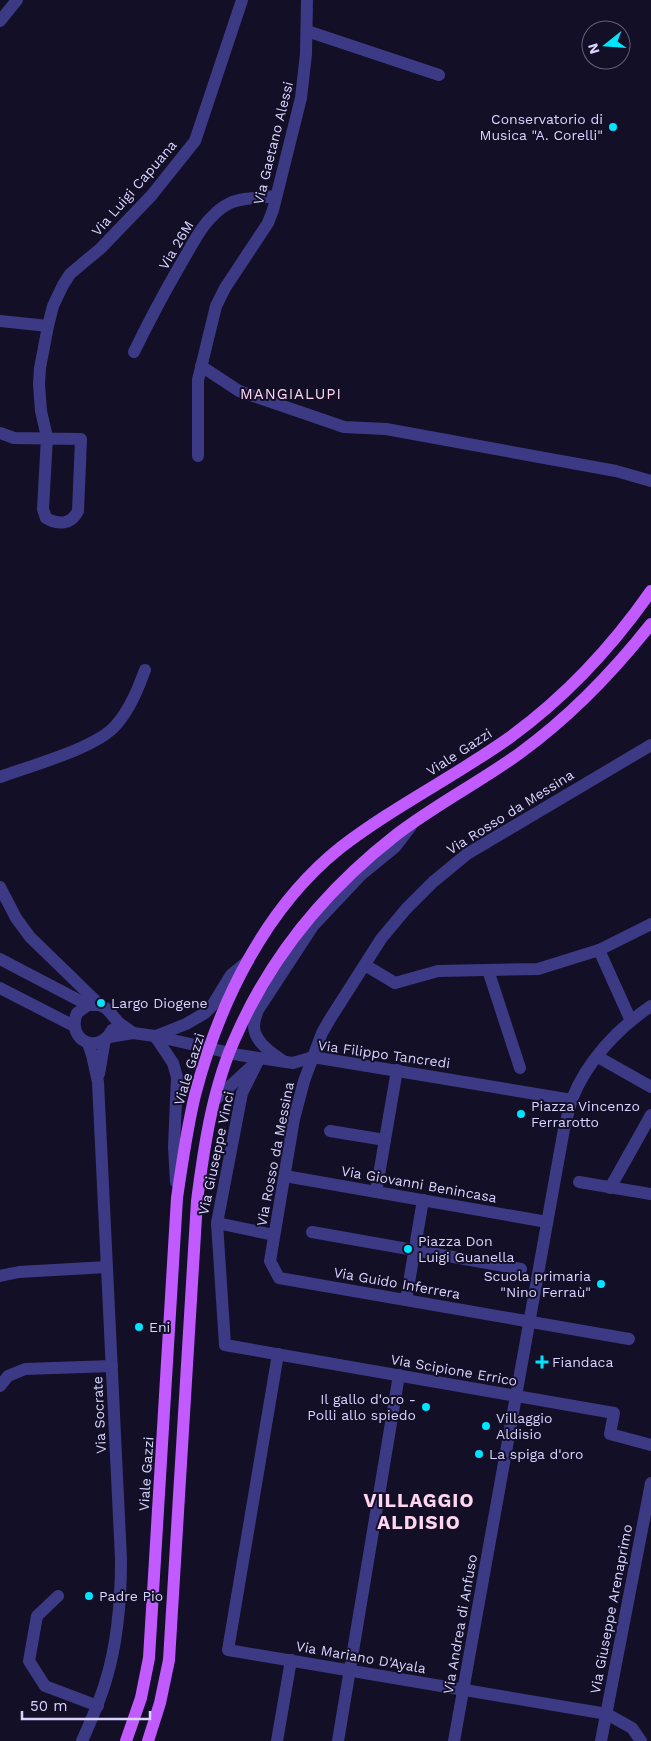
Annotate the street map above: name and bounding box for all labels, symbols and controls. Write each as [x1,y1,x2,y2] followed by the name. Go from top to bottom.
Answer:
[581,20,631,70] north arrow
[584,42,603,56] text: N
[250,80,296,206] street label: Via Gaetano Alessi
[480,111,603,143] place label: Conservatorio di Musica "A. Corelli"
[607,121,619,133] marker: Conservatorio di Musica "A. Corelli"
[88,137,180,239] street label: Via Luigi Capuana
[155,218,197,272] street label: Via 26M
[240,385,342,403] district label: MANGIALUPI
[423,725,495,779] street label: Viale Gazzi
[444,766,577,858] street label: Via Rosso da Messina
[111,995,208,1011] place label: Largo Diogene
[95,997,107,1009] marker: Largo Diogene
[170,1031,208,1107] street label: Viale Gazzi
[317,1037,451,1071] street label: Via Filippo Tancredi
[253,1080,297,1228] street label: Via Rosso da Messina
[195,1090,237,1216] street label: Via Giuseppe Vinci
[531,1098,640,1130] place label: Piazza Vincenzo Ferrarotto
[515,1108,527,1120] marker: Piazza Vincenzo Ferrarotto
[340,1162,498,1206] street label: Via Giovanni Benincasa
[418,1233,515,1265] place label: Piazza Don Luigi Guanella
[402,1243,414,1255] marker: Piazza Don Luigi Guanella
[332,1264,462,1302] street label: Via Guido Inferrera
[484,1268,591,1300] place label: Scuola primaria "Nino Ferraù"
[595,1278,607,1290] marker: Scuola primaria "Nino Ferraù"
[149,1319,170,1335] place label: Eni
[133,1321,145,1333] marker: Eni
[389,1351,519,1389] street label: Via Scipione Errico
[552,1354,613,1370] place label: Fiandaca
[536,1356,548,1368] marker: Fiandaca
[89,1376,109,1454] street label: Via Socrate
[307,1391,416,1423] place label: Il gallo d'oro - Polli allo spiedo
[420,1401,432,1413] marker: Il gallo d'oro - Polli allo spiedo
[496,1410,552,1442] place label: Villaggio Aldisio
[480,1420,492,1432] marker: Villaggio Aldisio
[135,1436,157,1512] street label: Viale Gazzi
[489,1446,584,1462] place label: La spiga d'oro
[473,1448,485,1460] marker: La spiga d'oro
[364,1489,474,1534] district label: VILLAGGIO ALDISIO
[587,1523,635,1695] street label: Via Giuseppe Arenaprimo
[440,1553,480,1695] street label: Via Andrea di Anfuso
[99,1588,163,1604] place label: Padre Pio
[83,1590,95,1602] marker: Padre Pio
[295,1638,427,1676] street label: Via Mariano D'Ayala
[22,1688,150,1720] scale bar
[30,1697,67,1715] text: 50 m

